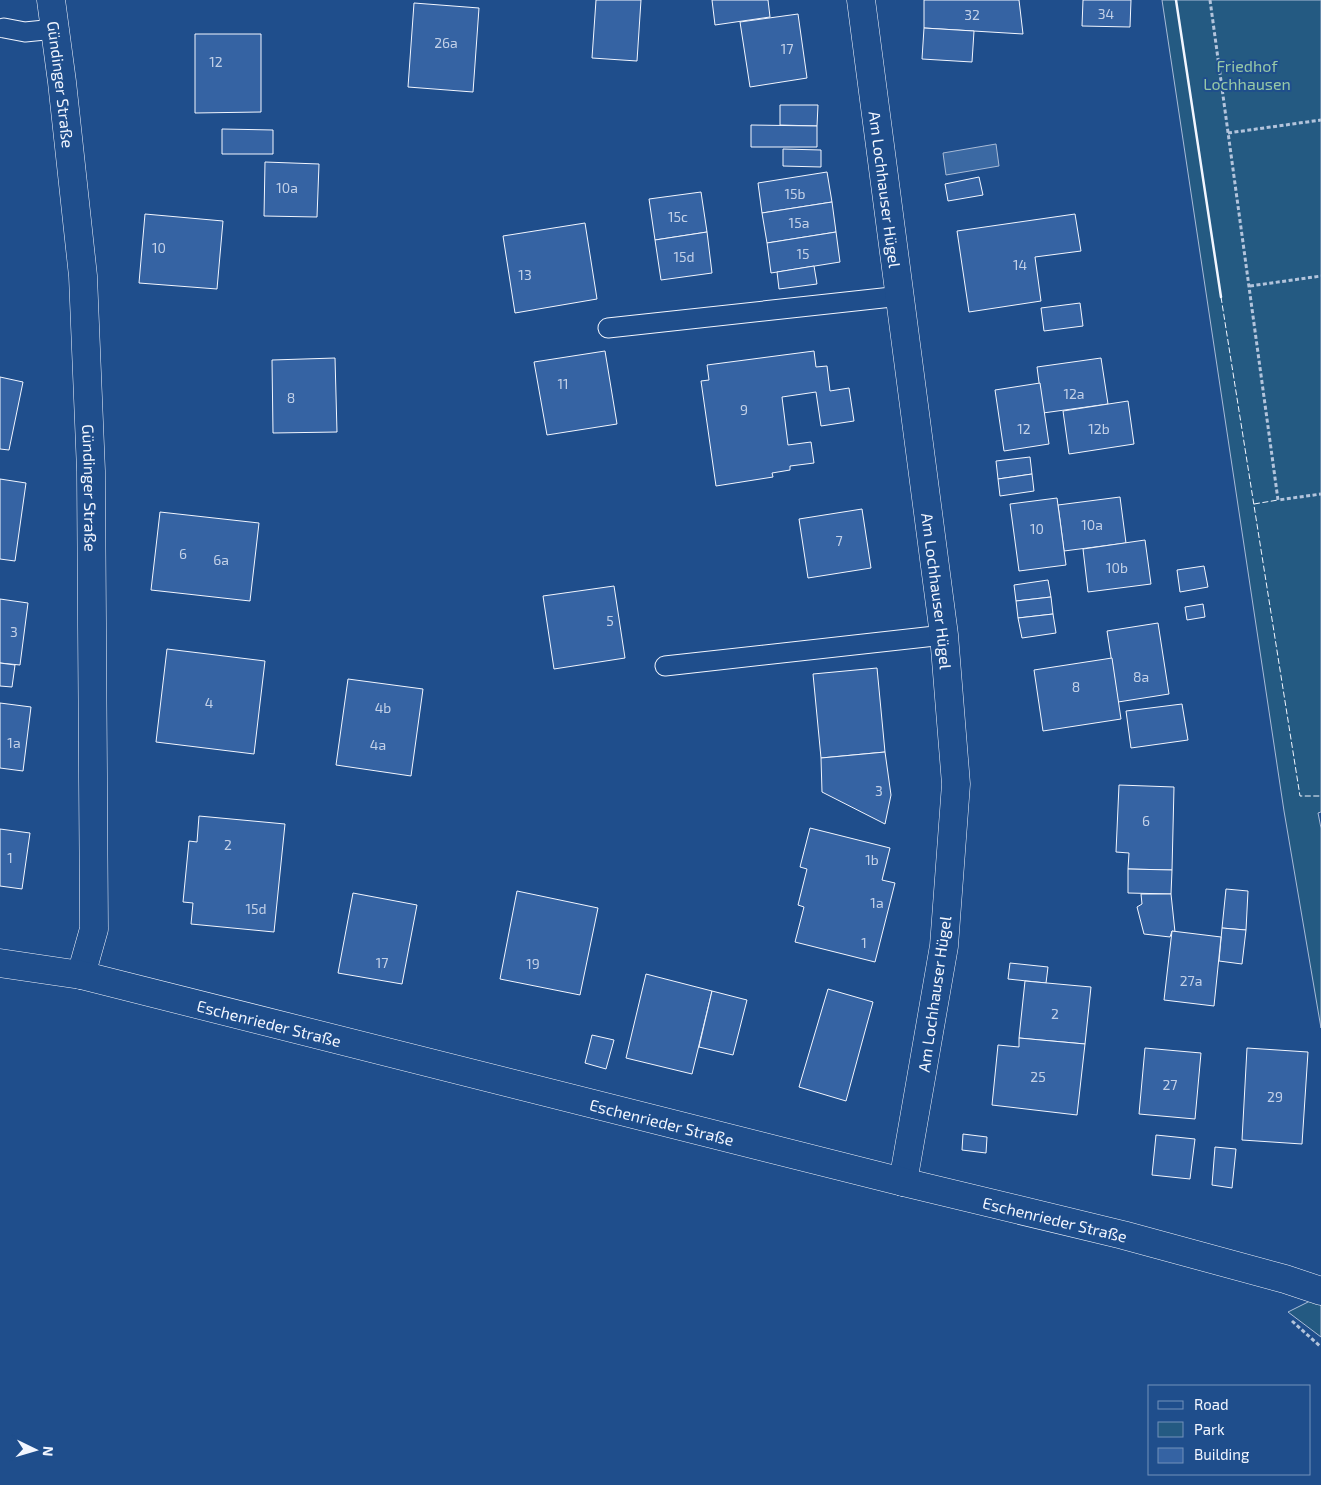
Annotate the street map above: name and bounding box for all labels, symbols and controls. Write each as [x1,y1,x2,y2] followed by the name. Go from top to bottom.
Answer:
[1098,5,1114,22] house number: 34
[964,6,980,23] house number: 32
[44,20,79,149] street label: Gündinger Straße
[434,34,458,51] house number: 26a
[781,40,793,57] house number: 17
[209,53,223,70] house number: 12
[1203,56,1291,93] park label: Friedhof Lochhausen
[866,110,905,269] street label: Am Lochhauser Hügel
[276,179,298,196] house number: 10a
[784,185,806,202] house number: 15b
[668,208,688,225] house number: 15c
[789,214,809,231] house number: 15a
[152,239,166,256] house number: 10
[796,245,810,262] house number: 15
[673,248,695,265] house number: 15d
[1013,256,1027,273] house number: 14
[518,266,532,283] house number: 13
[557,375,569,392] house number: 11
[1063,385,1085,402] house number: 12a
[287,389,295,406] house number: 8
[740,401,748,418] house number: 9
[1017,420,1031,437] house number: 12
[1088,420,1110,437] house number: 12b
[80,424,101,552] street label: Gündinger Straße
[919,512,956,670] street label: Am Lochhauser Hügel
[1081,516,1103,533] house number: 10a
[1030,520,1044,537] house number: 10
[835,532,843,549] house number: 7
[179,545,187,562] house number: 6
[213,551,229,568] house number: 6a
[1106,559,1128,576] house number: 10b
[606,612,614,629] house number: 5
[10,623,18,640] house number: 3
[1133,668,1149,685] house number: 8a
[1072,678,1080,695] house number: 8
[205,694,213,711] house number: 4
[375,699,391,716] house number: 4b
[7,734,21,751] house number: 1a
[370,736,386,753] house number: 4a
[875,782,883,799] house number: 3
[1142,812,1150,829] house number: 6
[224,836,232,853] house number: 2
[7,849,13,866] house number: 1
[865,851,879,868] house number: 1b
[870,894,884,911] house number: 1a
[245,900,267,917] house number: 15d
[914,914,954,1073] street label: Am Lochhauser Hügel
[861,934,867,951] house number: 1
[376,954,388,971] house number: 17
[526,955,540,972] house number: 19
[1180,972,1202,989] house number: 27a
[195,995,343,1050] street label: Eschenrieder Straße
[1051,1005,1059,1022] house number: 2
[1030,1068,1046,1085] house number: 25
[1162,1076,1178,1093] house number: 27
[1267,1088,1283,1105] house number: 29
[588,1094,736,1149] street label: Eschenrieder Straße
[981,1192,1129,1245] street label: Eschenrieder Straße
[1148,1385,1311,1475] legend
[1194,1395,1229,1413] text: Road
[1194,1420,1225,1438] text: Park
[10,1425,60,1475] north arrow
[40,1445,57,1457] text: N
[1194,1445,1250,1463] text: Building

